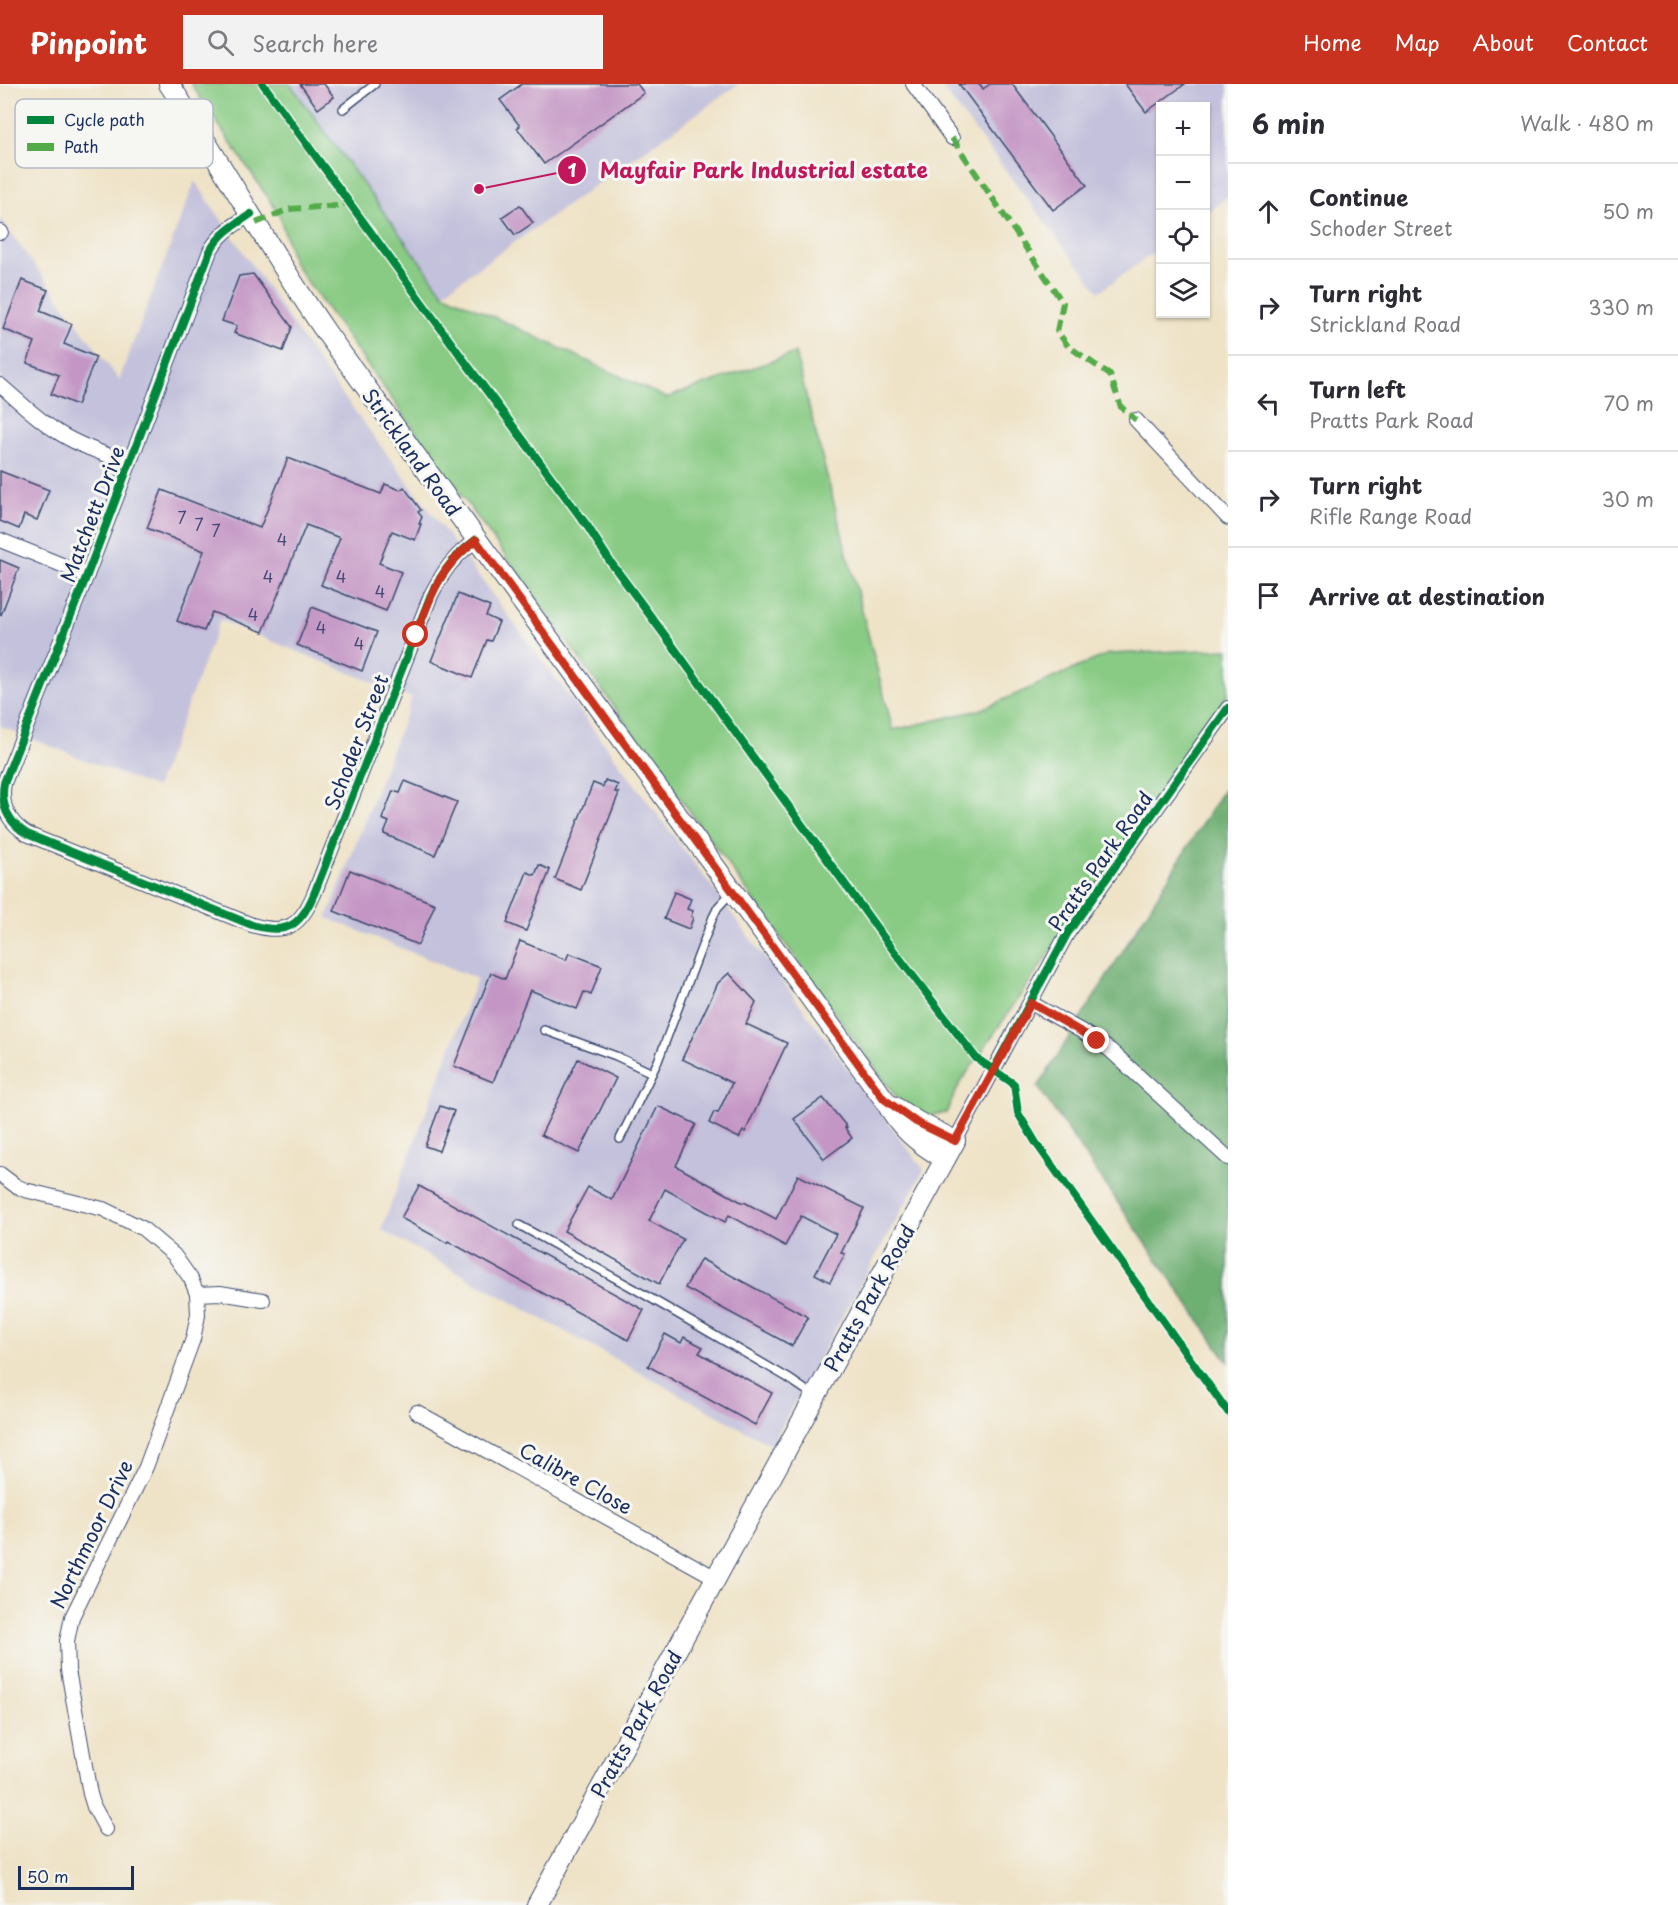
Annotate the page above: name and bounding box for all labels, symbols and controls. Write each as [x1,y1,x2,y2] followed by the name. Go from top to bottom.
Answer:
[183,15,603,69] search box
[30,21,147,64] text: Pinpoint
[204,26,237,59] icon: search
[252,26,378,59] text: Search here
[1303,26,1362,58] text: Home
[1395,26,1440,58] text: Map
[1473,26,1534,58] text: About
[1567,26,1648,58] text: Contact
[15,99,213,168] legend
[1156,102,1210,318] map controls
[1156,102,1210,156] button: +
[1252,104,1325,143] text: 6 min
[64,107,145,131] text: Cycle path
[1520,108,1654,138] text: Walk · 480 m
[64,134,99,158] text: Path
[557,151,940,190] callout: Mayfair Park Industrial estate
[600,153,928,185] text: Mayfair Park Industrial estate
[568,156,577,183] text: 1
[1156,156,1210,210] button: −
[1309,180,1408,213] text: Continue
[1252,195,1285,228] icon: ahead
[1602,196,1654,226] text: 50 m
[1156,210,1210,264] button: locate
[1309,213,1452,243] text: Schoder Street
[1156,264,1210,318] button: layers
[1309,276,1422,309] text: Turn right
[1252,291,1285,324] icon: right
[1588,292,1654,322] text: 330 m
[1309,309,1461,339] text: Strickland Road
[1309,372,1406,405] text: Turn left
[355,382,469,522] street label: Strickland Road
[1252,387,1285,420] icon: left
[1604,388,1654,418] text: 70 m
[1309,405,1474,435] text: Pratts Park Road
[52,441,132,587] street label: Matchett Drive
[1309,468,1422,501] text: Turn right
[1252,483,1285,516] icon: right
[1601,484,1654,514] text: 30 m
[1309,501,1472,531] text: Rifle Range Road
[177,505,187,529] house number: 7
[194,512,204,536] house number: 7
[211,518,221,542] house number: 7
[277,527,287,551] house number: 4
[263,564,273,588] house number: 4
[336,564,346,588] house number: 4
[375,579,385,603] house number: 4
[1252,579,1285,612] icon: arrive
[1309,579,1545,612] text: Arrive at destination
[248,602,258,626] house number: 4
[316,615,326,639] house number: 4
[402,621,428,647] route start
[354,631,364,655] house number: 4
[316,670,396,814] street label: Schoder Street
[1040,785,1160,937] street label: Pratts Park Road
[1083,1027,1109,1053] route end
[816,1219,922,1377] street label: Pratts Park Road
[514,1434,638,1522] street label: Calibre Close
[42,1455,140,1613] street label: Northmoor Drive
[583,1645,689,1803] street label: Pratts Park Road
[18,1863,134,1890] scale bar
[27,1864,68,1888] text: 50 m

